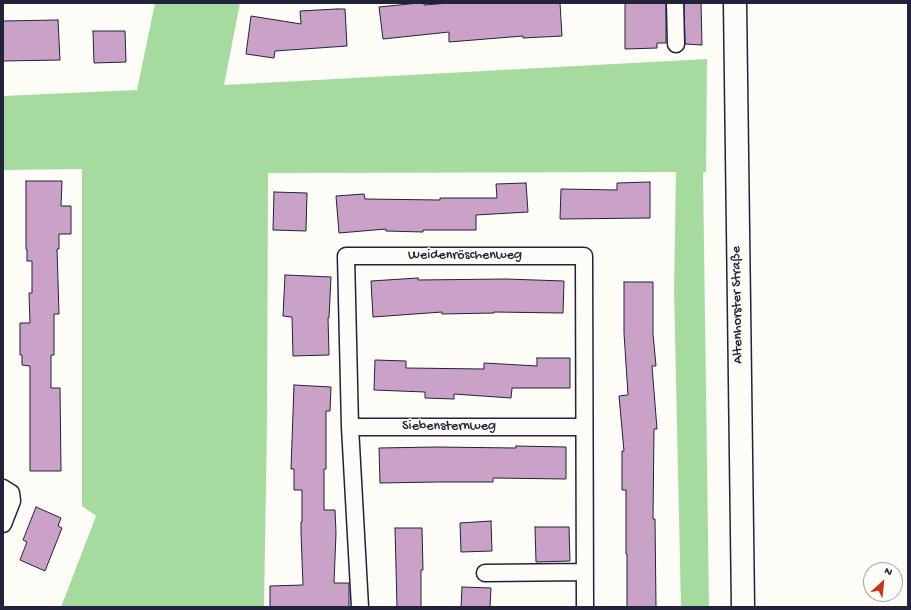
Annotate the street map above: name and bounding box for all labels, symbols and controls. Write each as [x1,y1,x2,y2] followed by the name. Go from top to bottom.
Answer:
[729,246,747,364] street label: Altenhorster Straße
[408,248,522,264] street label: Weidenröschenweg
[402,419,496,435] street label: Siebensternweg
[863,562,903,602] north arrow
[882,565,894,579] text: N

